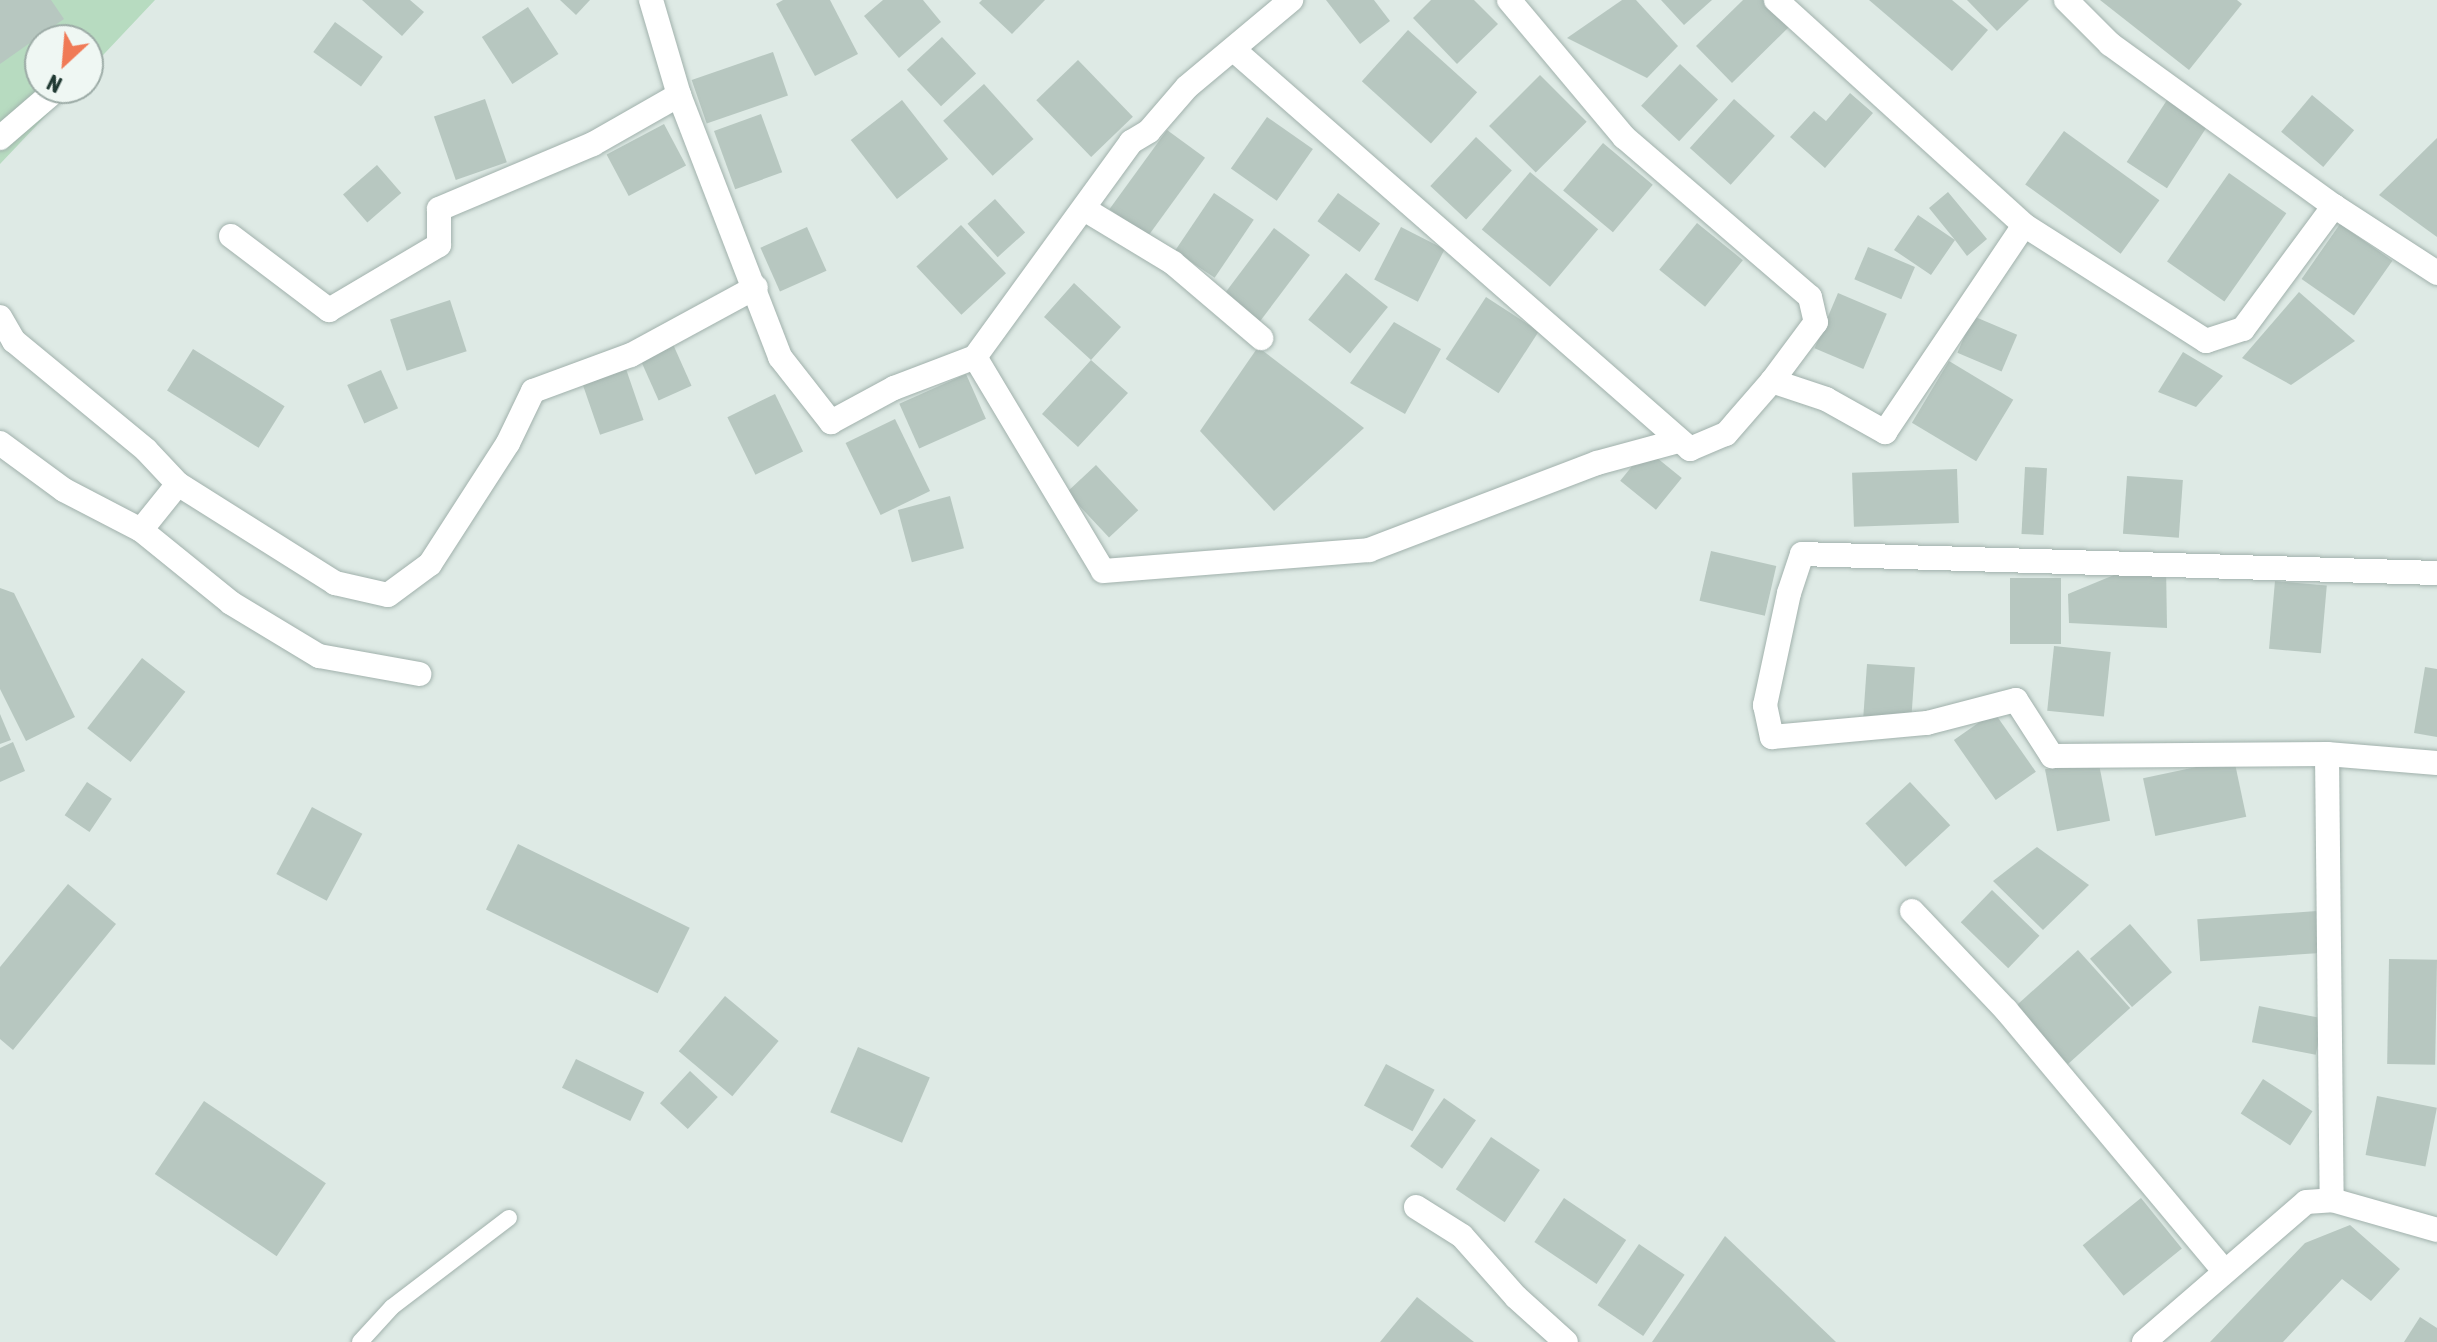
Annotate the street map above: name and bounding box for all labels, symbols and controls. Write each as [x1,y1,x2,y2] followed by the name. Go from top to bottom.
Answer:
[24,24,104,104] north arrow
[43,69,66,98] text: N

